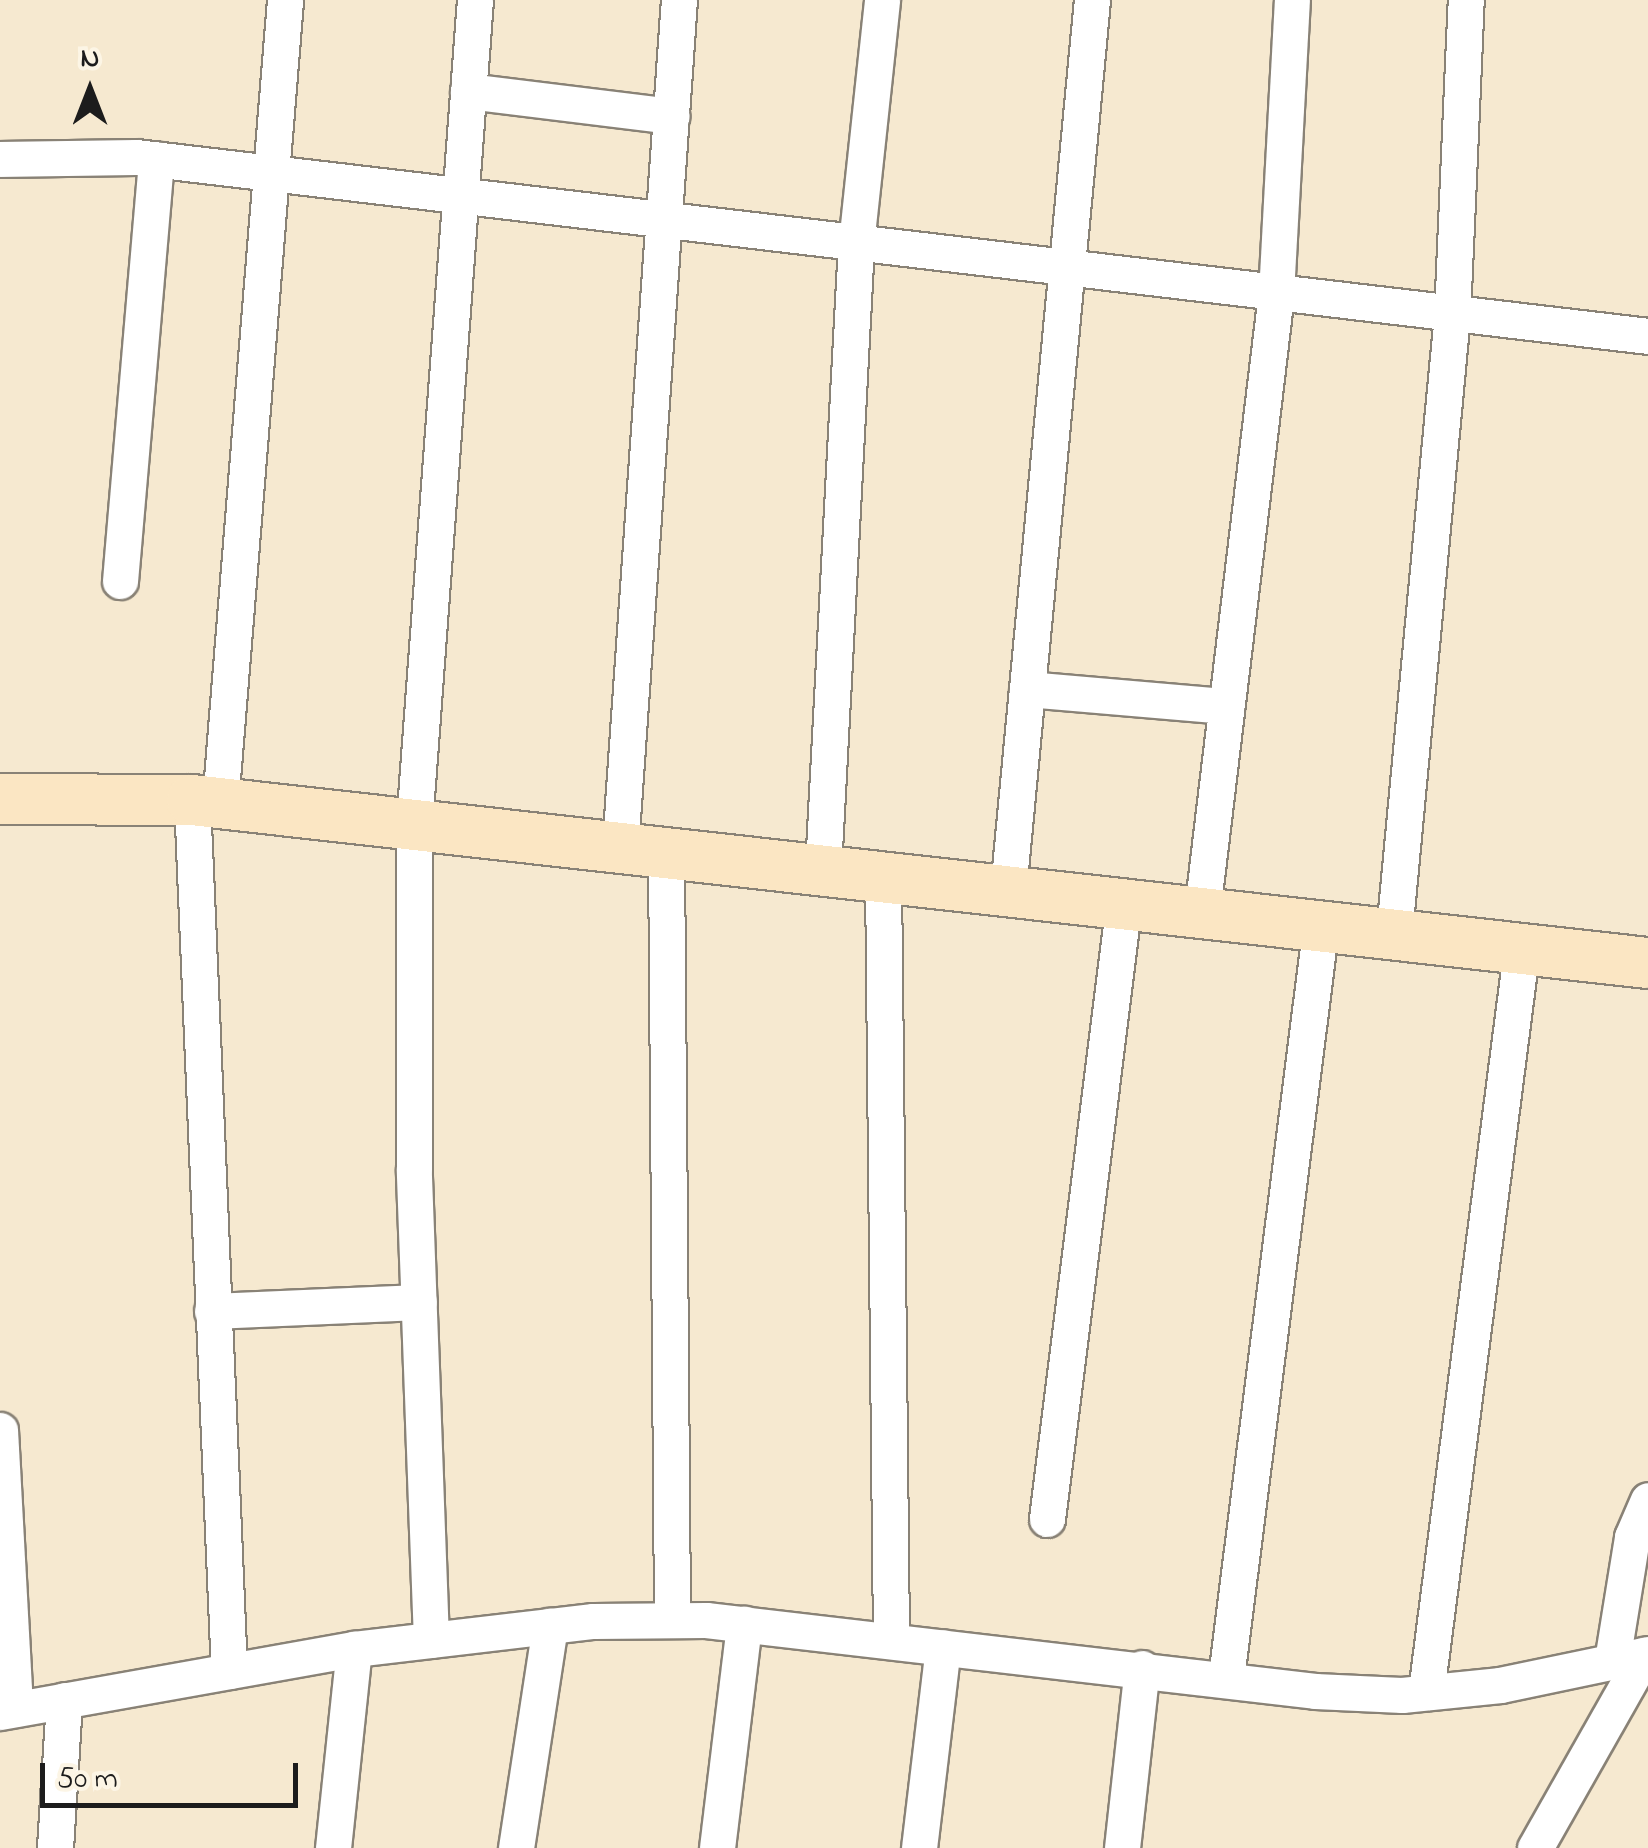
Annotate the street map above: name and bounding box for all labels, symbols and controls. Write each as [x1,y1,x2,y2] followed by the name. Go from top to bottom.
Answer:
[81,39,99,80] text: N
[40,40,140,140] north arrow
[45,1743,302,1805] scale bar
[57,1758,118,1802] text: 50 m

